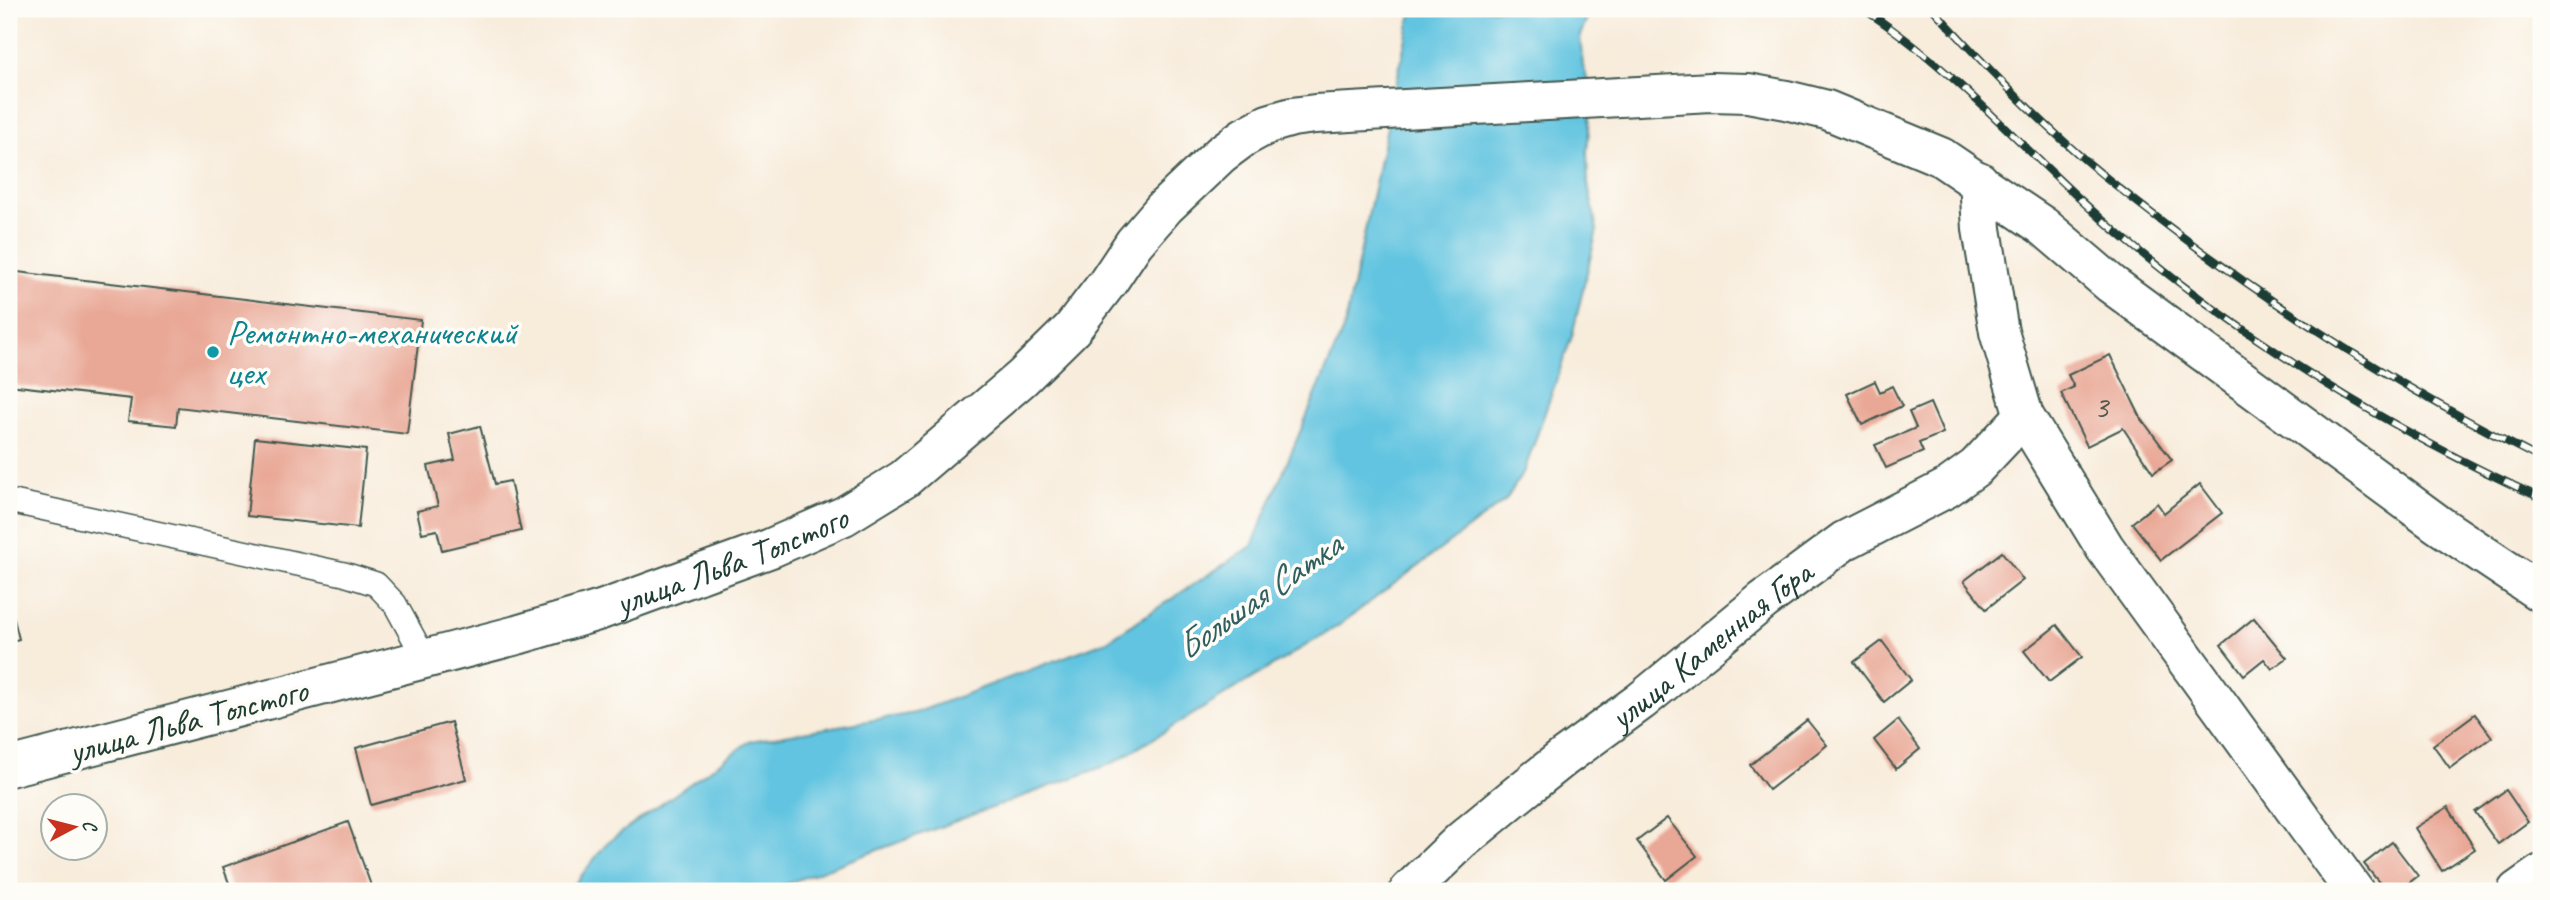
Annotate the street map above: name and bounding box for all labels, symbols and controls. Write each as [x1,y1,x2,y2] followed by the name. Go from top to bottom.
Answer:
[227,310,519,395] place label: Ремонтно-механический цех
[205,344,221,360] marker: Ремонтно-механический цех
[2094,386,2111,427] house number: 3
[607,494,856,626] street label: улица Льва Толстого
[1166,520,1353,670] water label: Большая Сатка
[1599,548,1823,740] street label: улица Каменная Гора
[62,667,314,775] street label: улица Льва Толстого
[38,792,108,862] north arrow
[77,819,103,834] text: С

